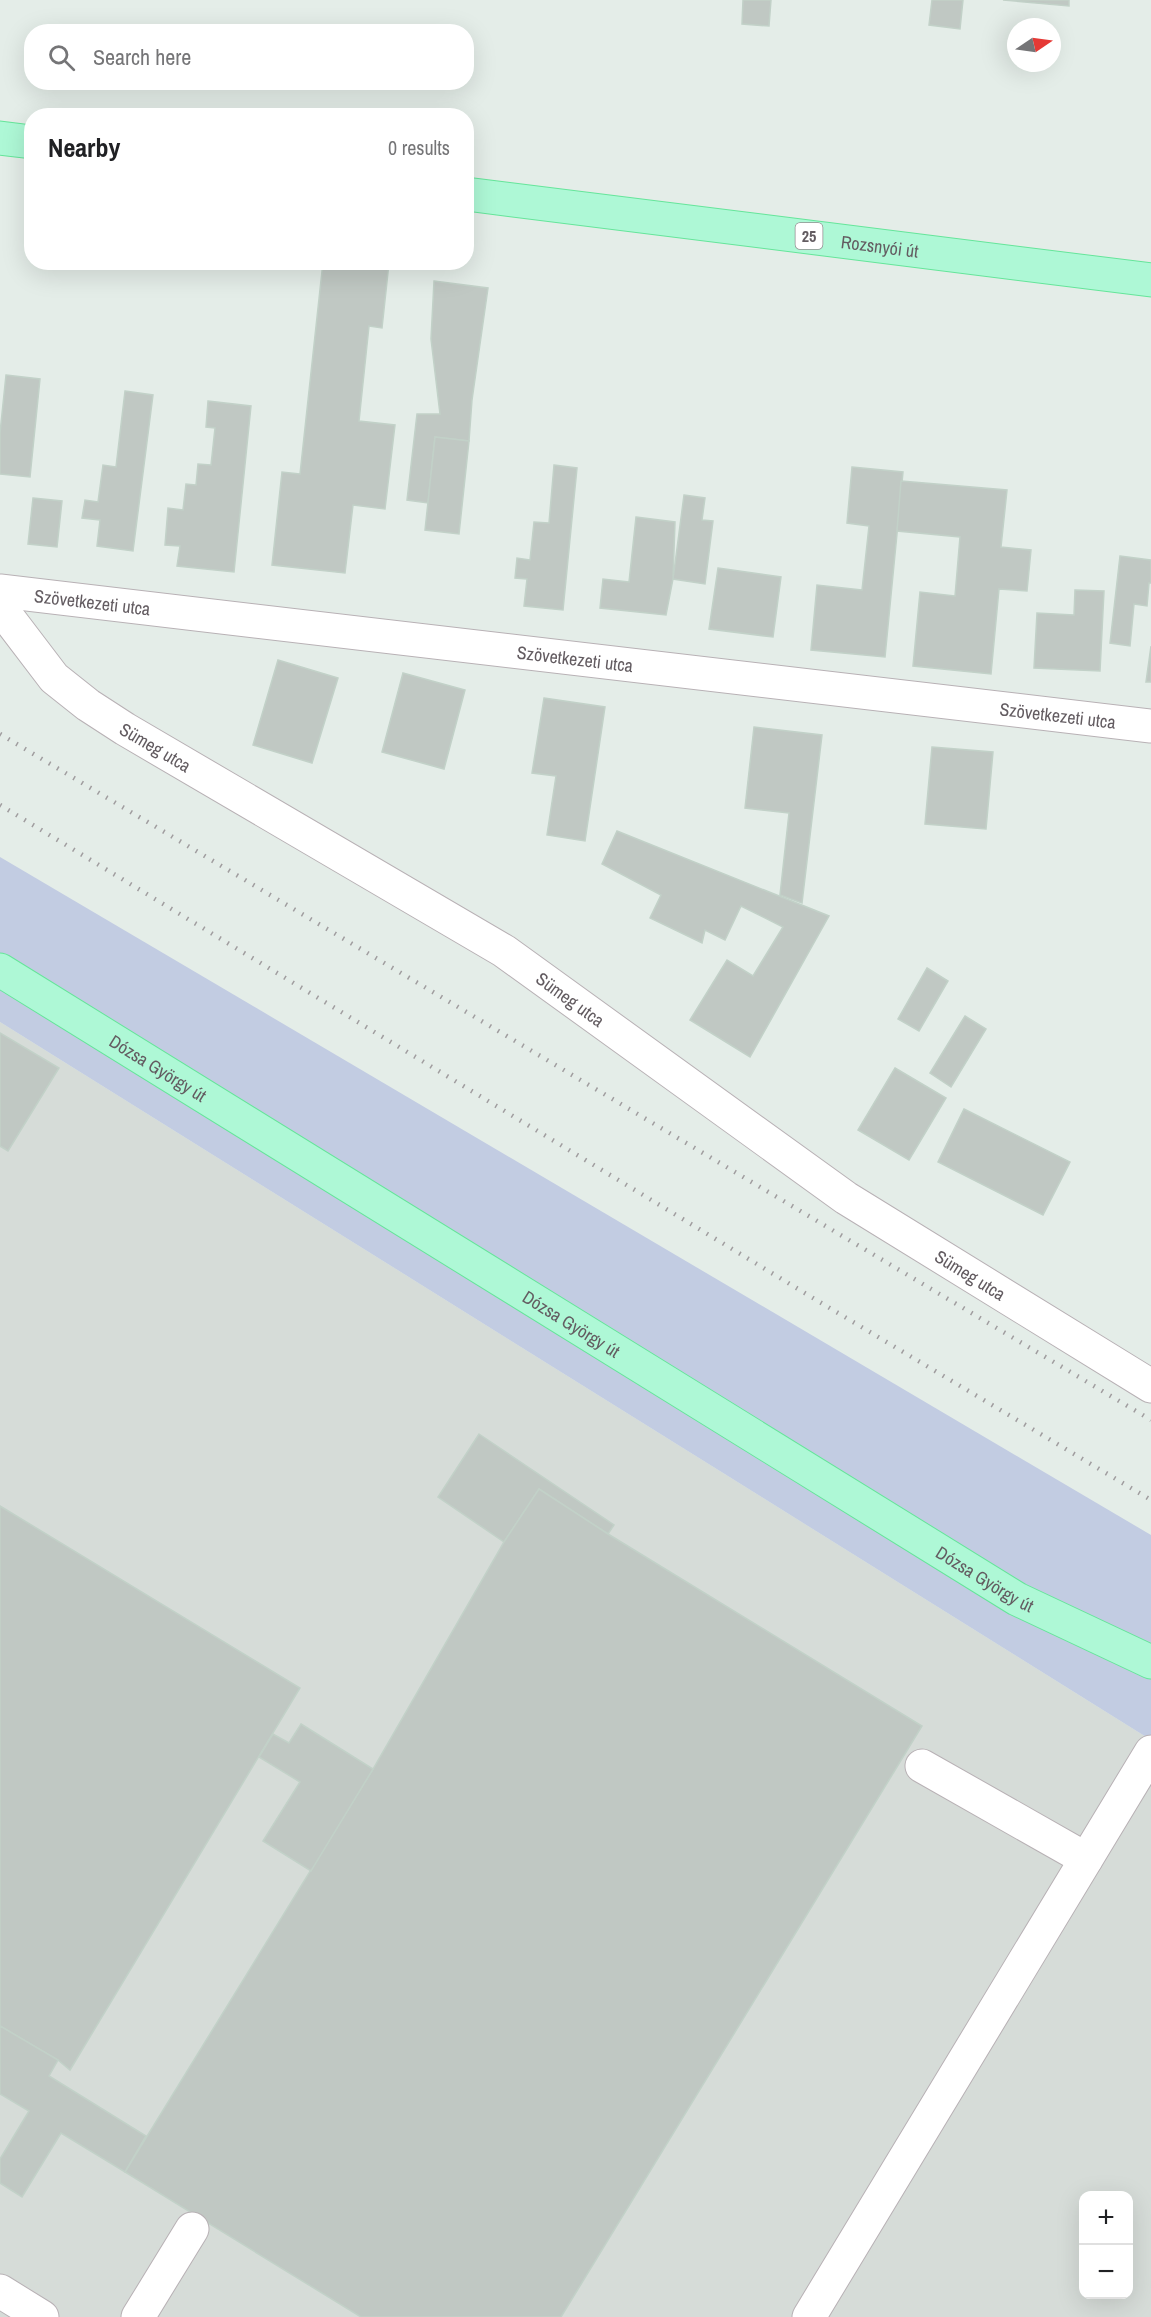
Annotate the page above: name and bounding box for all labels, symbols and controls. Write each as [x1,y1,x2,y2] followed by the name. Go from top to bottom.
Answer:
[1007,18,1061,72] north arrow
[24,24,474,90] search box
[45,41,78,74] icon: search
[93,42,191,72] text: Search here
[48,130,120,165] text: Nearby
[388,134,450,161] text: 0 results
[796,223,822,249] road number: 25
[839,229,920,263] street label: Rozsnyói út
[33,583,152,621] street label: Szövetkezeti utca
[516,639,634,678] street label: Szövetkezeti utca
[998,696,1117,734] street label: Szövetkezeti utca
[115,716,196,778] street label: Sümeg utca
[531,966,610,1032] street label: Sümeg utca
[105,1028,212,1107] street label: Dózsa György út
[930,1243,1011,1306] street label: Sümeg utca
[518,1284,625,1363] street label: Dózsa György út
[931,1540,1038,1618] street label: Dózsa György út
[1079,2191,1133,2299] map controls
[1079,2191,1133,2245] button: +
[1079,2245,1133,2299] button: −

